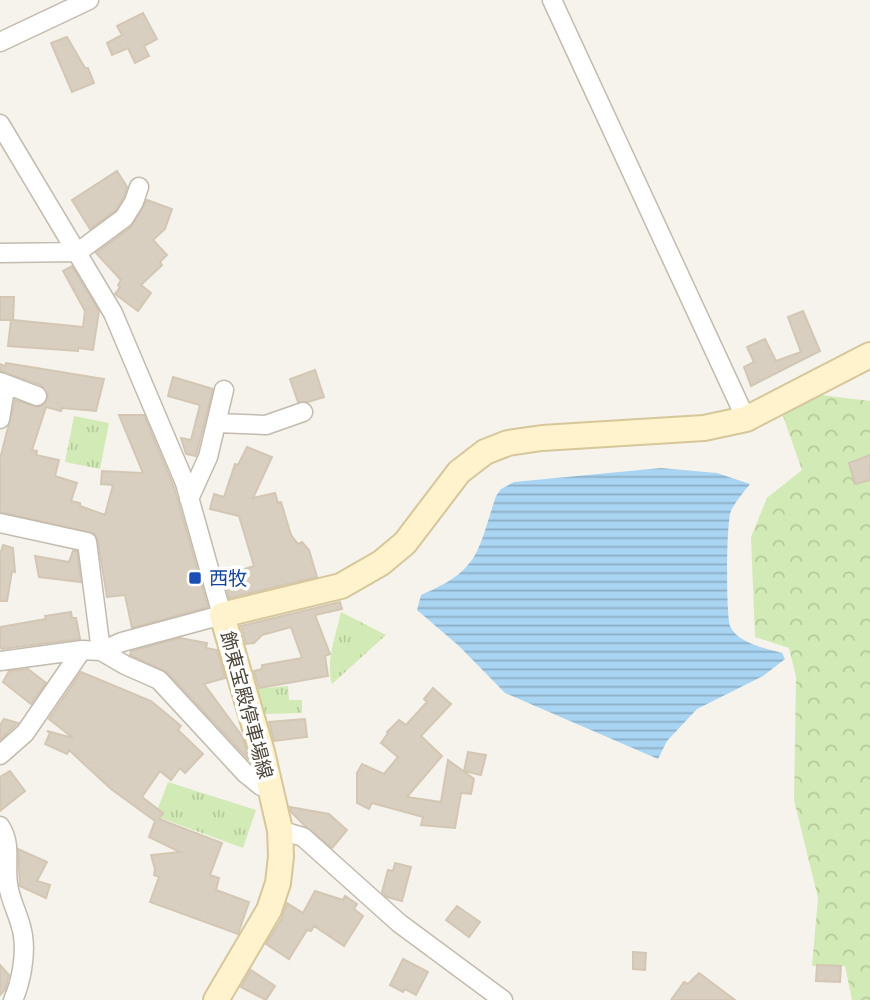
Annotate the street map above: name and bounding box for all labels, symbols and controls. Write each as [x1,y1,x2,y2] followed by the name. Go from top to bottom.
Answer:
[209,566,247,590] place label: 西牧
[187,570,203,586] marker: 西牧
[216,628,278,782] street label: 飾東宝殿停車場線

